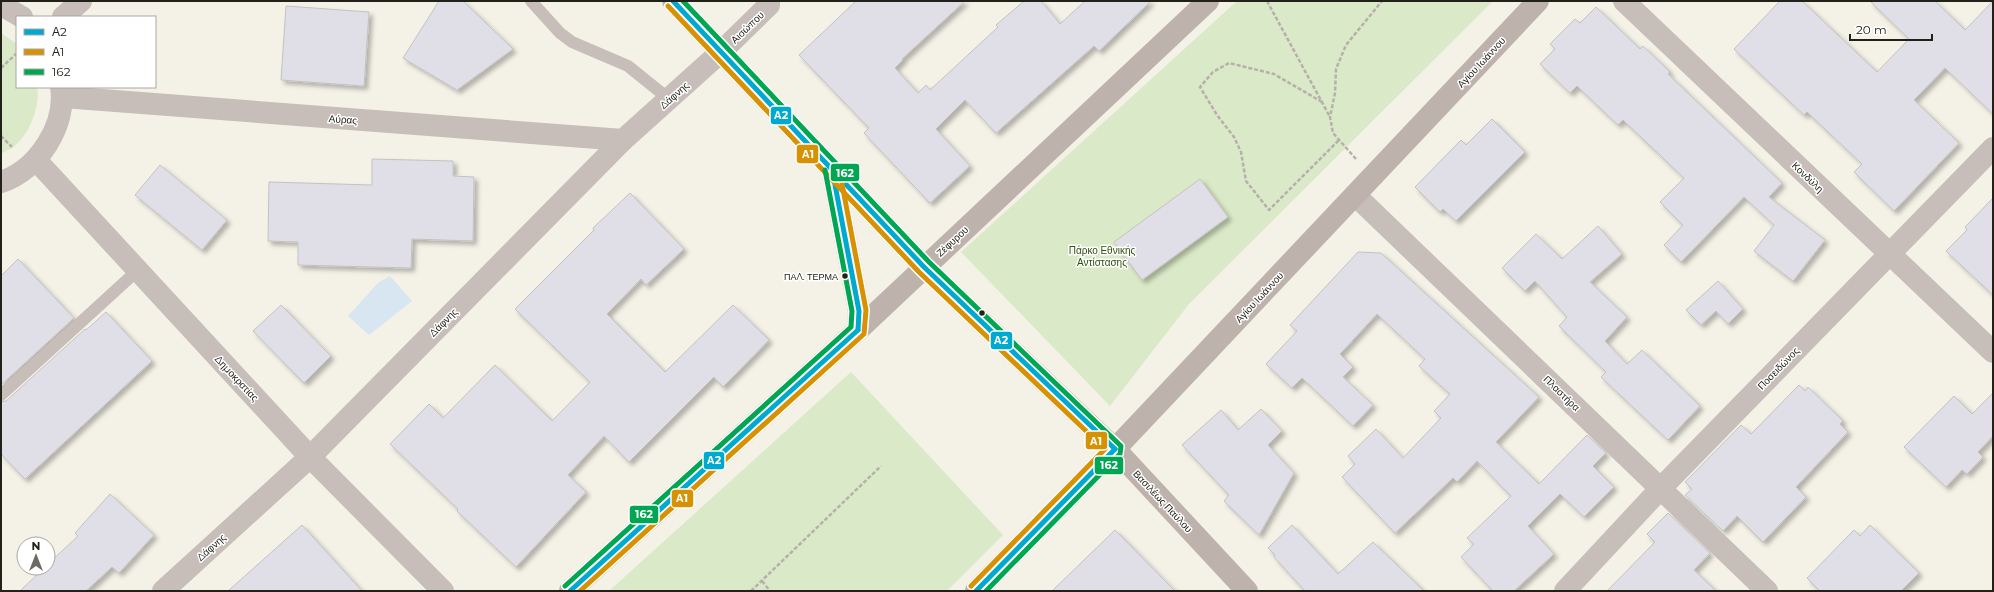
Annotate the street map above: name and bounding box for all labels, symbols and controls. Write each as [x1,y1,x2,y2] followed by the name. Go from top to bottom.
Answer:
[728,8,767,46] street label: Αισώπου
[16,16,156,88] legend
[1850,16,1932,42] scale bar
[1856,22,1887,37] text: 20 m
[52,24,67,39] text: Α2
[1455,34,1508,90] street label: Αγίου Ιωάννου
[52,44,64,59] text: Α1
[52,64,71,79] text: 162
[657,79,692,112] street label: Δάφνης
[770,106,792,125] line badge: Α2
[774,108,789,122] text: Α2
[328,112,358,127] street label: Αύρας
[796,144,819,164] line badge: Α1
[802,147,814,161] text: Α1
[1789,159,1826,196] street label: Κονδύλη
[830,163,860,182] line badge: 162
[836,166,854,180] text: 162
[934,223,971,260] street label: Ζέφυρου
[1069,244,1135,269] park label: Πάρκο Εθνικής Αντίστασης
[1233,269,1286,325] street label: Αγίου Ιωάννου
[784,271,838,282] place label: ΠΑΛ. ΤΕΡΜΑ
[840,271,850,281] marker: ΠΑΛ. ΤΕΡΜΑ
[426,305,460,339] street label: Δάφνης
[977,308,987,318] unlabelled marker
[990,331,1013,350] line badge: Α2
[994,333,1009,347] text: Α2
[1755,344,1802,392] street label: Ποσειδώνος
[212,353,261,404] street label: Δημοκρατίας
[1541,373,1583,414] street label: Πλαστήρα
[1085,431,1108,450] line badge: Α1
[1090,434,1102,448] text: Α1
[703,451,725,470] line badge: Α2
[707,453,722,467] text: Α2
[1094,456,1124,475] line badge: 162
[1100,458,1118,472] text: 162
[1130,467,1195,535] street label: Βασιλέως Παύλου
[671,489,694,508] line badge: Α1
[676,491,688,505] text: Α1
[629,505,659,524] line badge: 162
[635,507,653,521] text: 162
[194,531,229,564] street label: Δάφνης
[16,536,56,576] north arrow
[32,539,40,553] text: N

